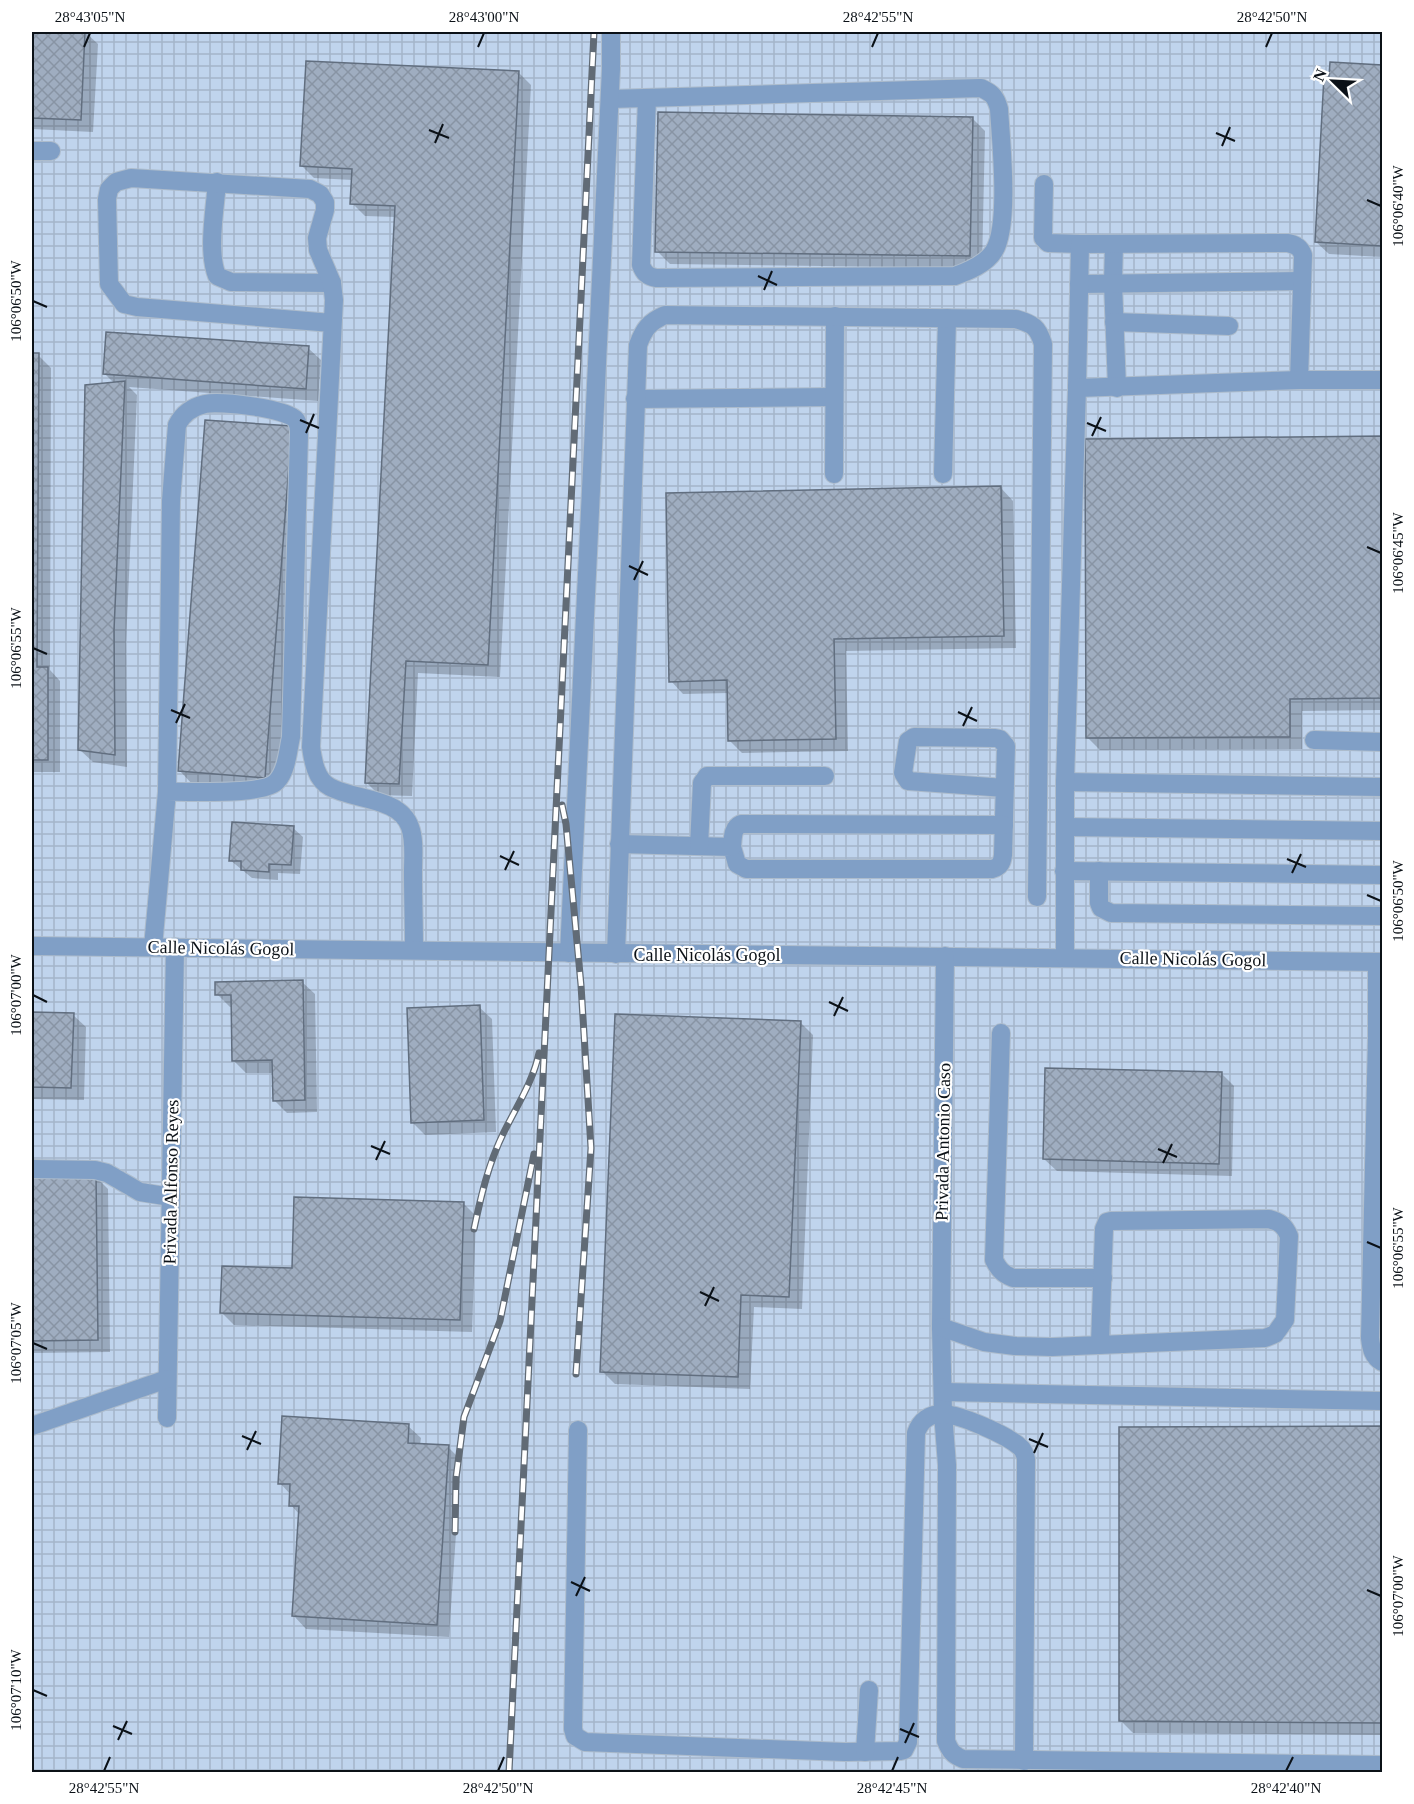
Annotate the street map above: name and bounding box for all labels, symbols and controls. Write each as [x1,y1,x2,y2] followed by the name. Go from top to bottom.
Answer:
[55,9,125,25] text: 28°43'05"N
[449,9,519,25] text: 28°43'00"N
[843,9,913,25] text: 28°42'55"N
[1237,9,1307,25] text: 28°42'50"N
[1303,51,1363,111] north arrow
[1310,66,1330,84] text: N
[1390,164,1406,247] text: 106°06'40"W
[8,259,24,342] text: 106°06'50"W
[1390,511,1406,594] text: 106°06'45"W
[8,606,24,689] text: 106°06'55"W
[1390,859,1406,942] text: 106°06'50"W
[147,937,295,959] street label: Calle Nicolás Gogol
[634,945,780,965] street label: Calle Nicolás Gogol
[1119,948,1267,970] street label: Calle Nicolás Gogol
[8,953,24,1036] text: 106°07'00"W
[932,1063,954,1221] street label: Privada Antonio Caso
[160,1099,182,1265] street label: Privada Alfonso Reyes
[1390,1206,1406,1289] text: 106°06'55"W
[8,1301,24,1384] text: 106°07'05"W
[1390,1554,1406,1637] text: 106°07'00"W
[8,1648,24,1731] text: 106°07'10"W
[69,1780,139,1796] text: 28°42'55"N
[463,1780,533,1796] text: 28°42'50"N
[857,1780,927,1796] text: 28°42'45"N
[1251,1780,1321,1796] text: 28°42'40"N

